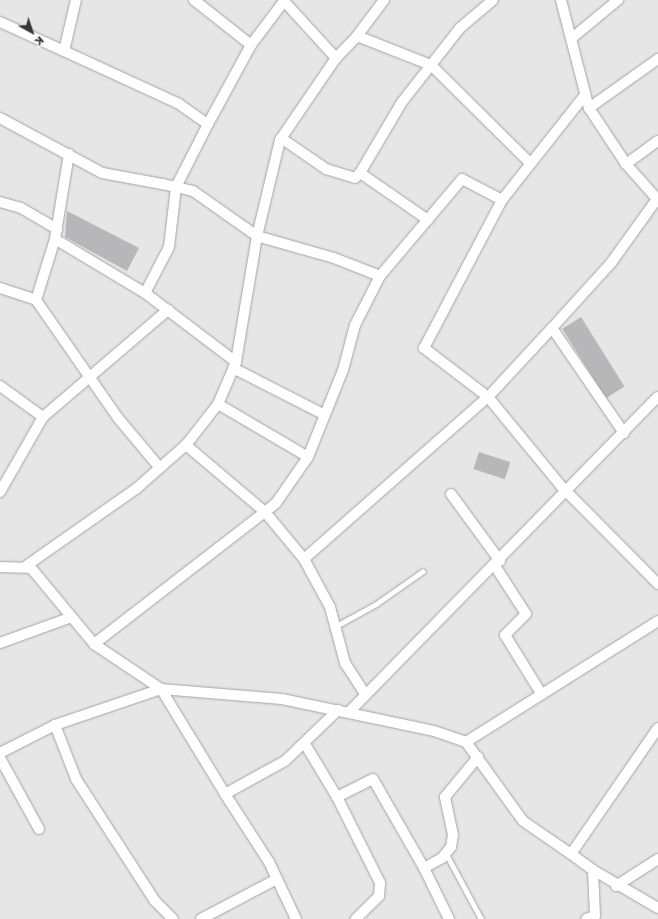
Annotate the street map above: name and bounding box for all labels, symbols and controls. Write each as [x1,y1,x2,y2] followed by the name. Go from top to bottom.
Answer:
[12,12,52,52] north arrow
[32,33,48,50] text: K

